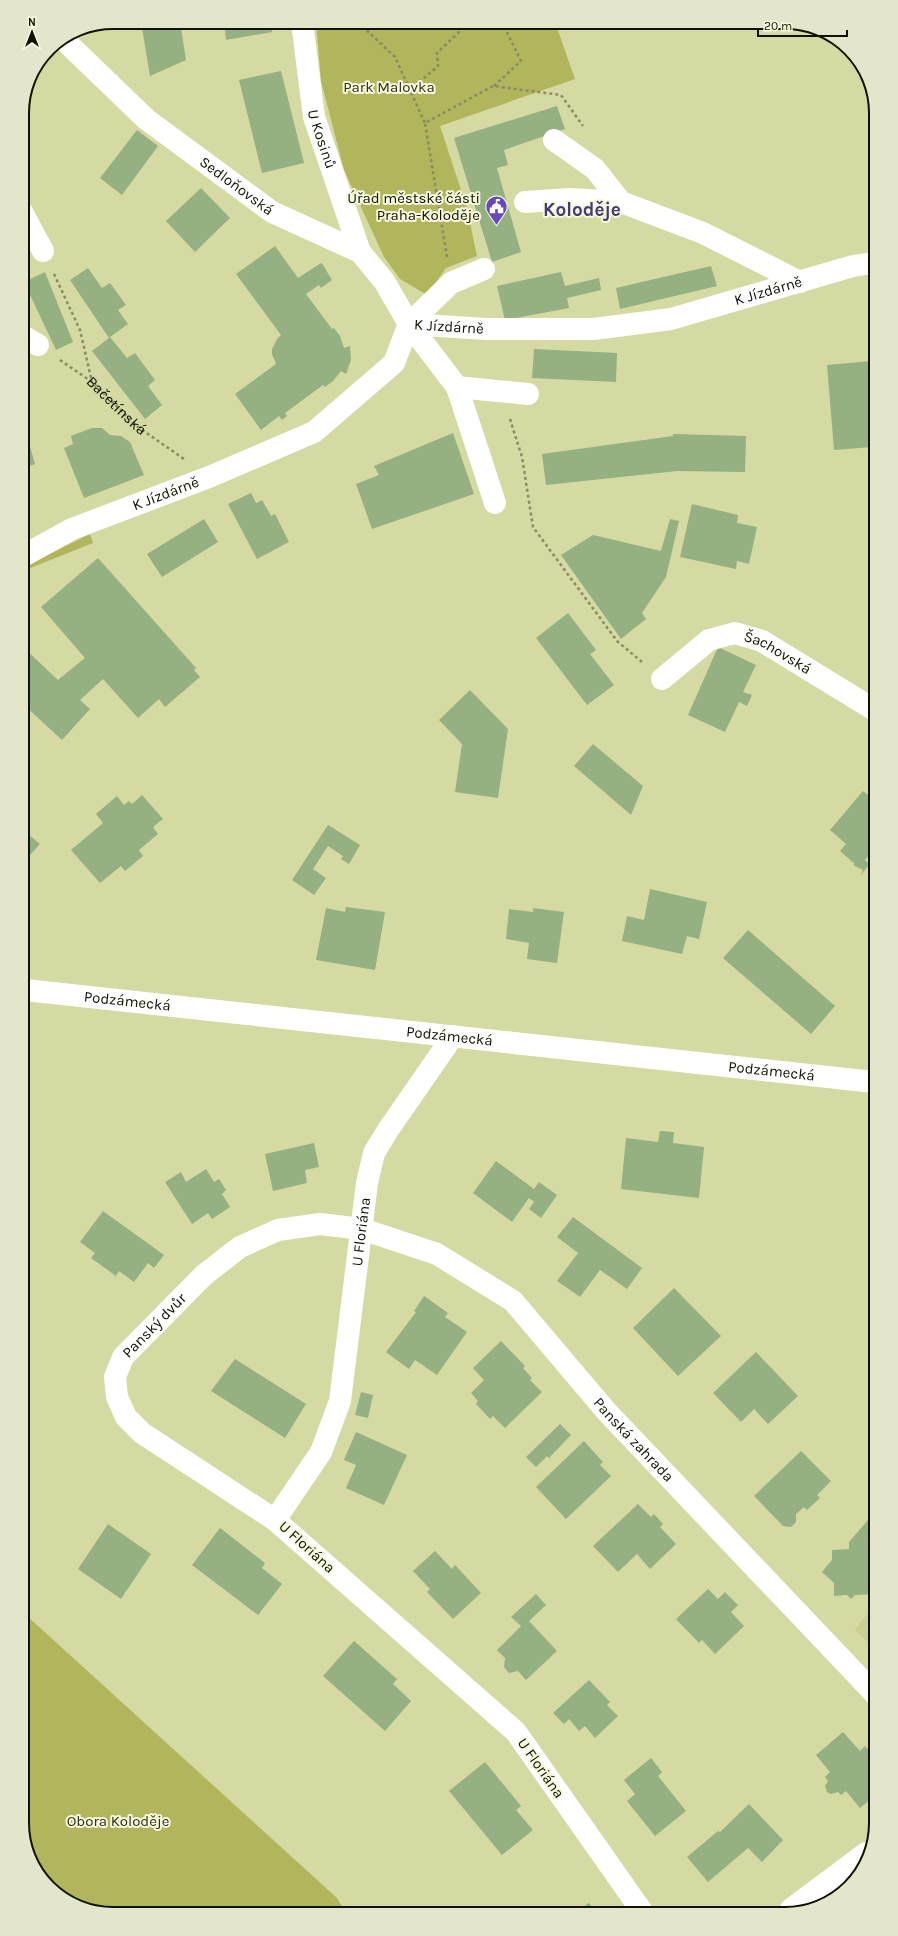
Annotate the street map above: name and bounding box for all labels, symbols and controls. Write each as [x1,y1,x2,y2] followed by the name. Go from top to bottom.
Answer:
[12,12,52,52] north arrow
[758,12,847,38] scale bar
[28,16,36,29] text: N
[764,19,792,33] text: 20 m
[343,78,435,96] park label: Park Malovka
[304,109,340,171] street label: U Kosinů
[196,153,277,219] street label: Sedloňovská
[347,189,480,224] place label: Úřad městské části Praha-Koloděje
[483,194,509,227] public building icon: Úřad městské části Praha-Koloděje
[543,199,621,221] district label: Koloděje
[732,272,804,309] street label: K Jízdárně
[414,315,484,338] street label: K Jízdárně
[83,373,150,439] street label: Bačetínská
[130,473,201,514] street label: K Jízdárně
[742,627,815,678] street label: Šachovská
[83,987,172,1015] street label: Podzámecká
[405,1022,494,1050] street label: Podzámecká
[727,1057,816,1085] street label: Podzámecká
[348,1196,374,1267] street label: U Floriána
[118,1289,190,1361] street label: Panský dvůr
[590,1394,678,1486] street label: Panská zahrada
[275,1517,339,1577] street label: U Floriána
[514,1735,568,1801] street label: U Floriána
[67,1812,169,1830] park label: Obora Koloděje

